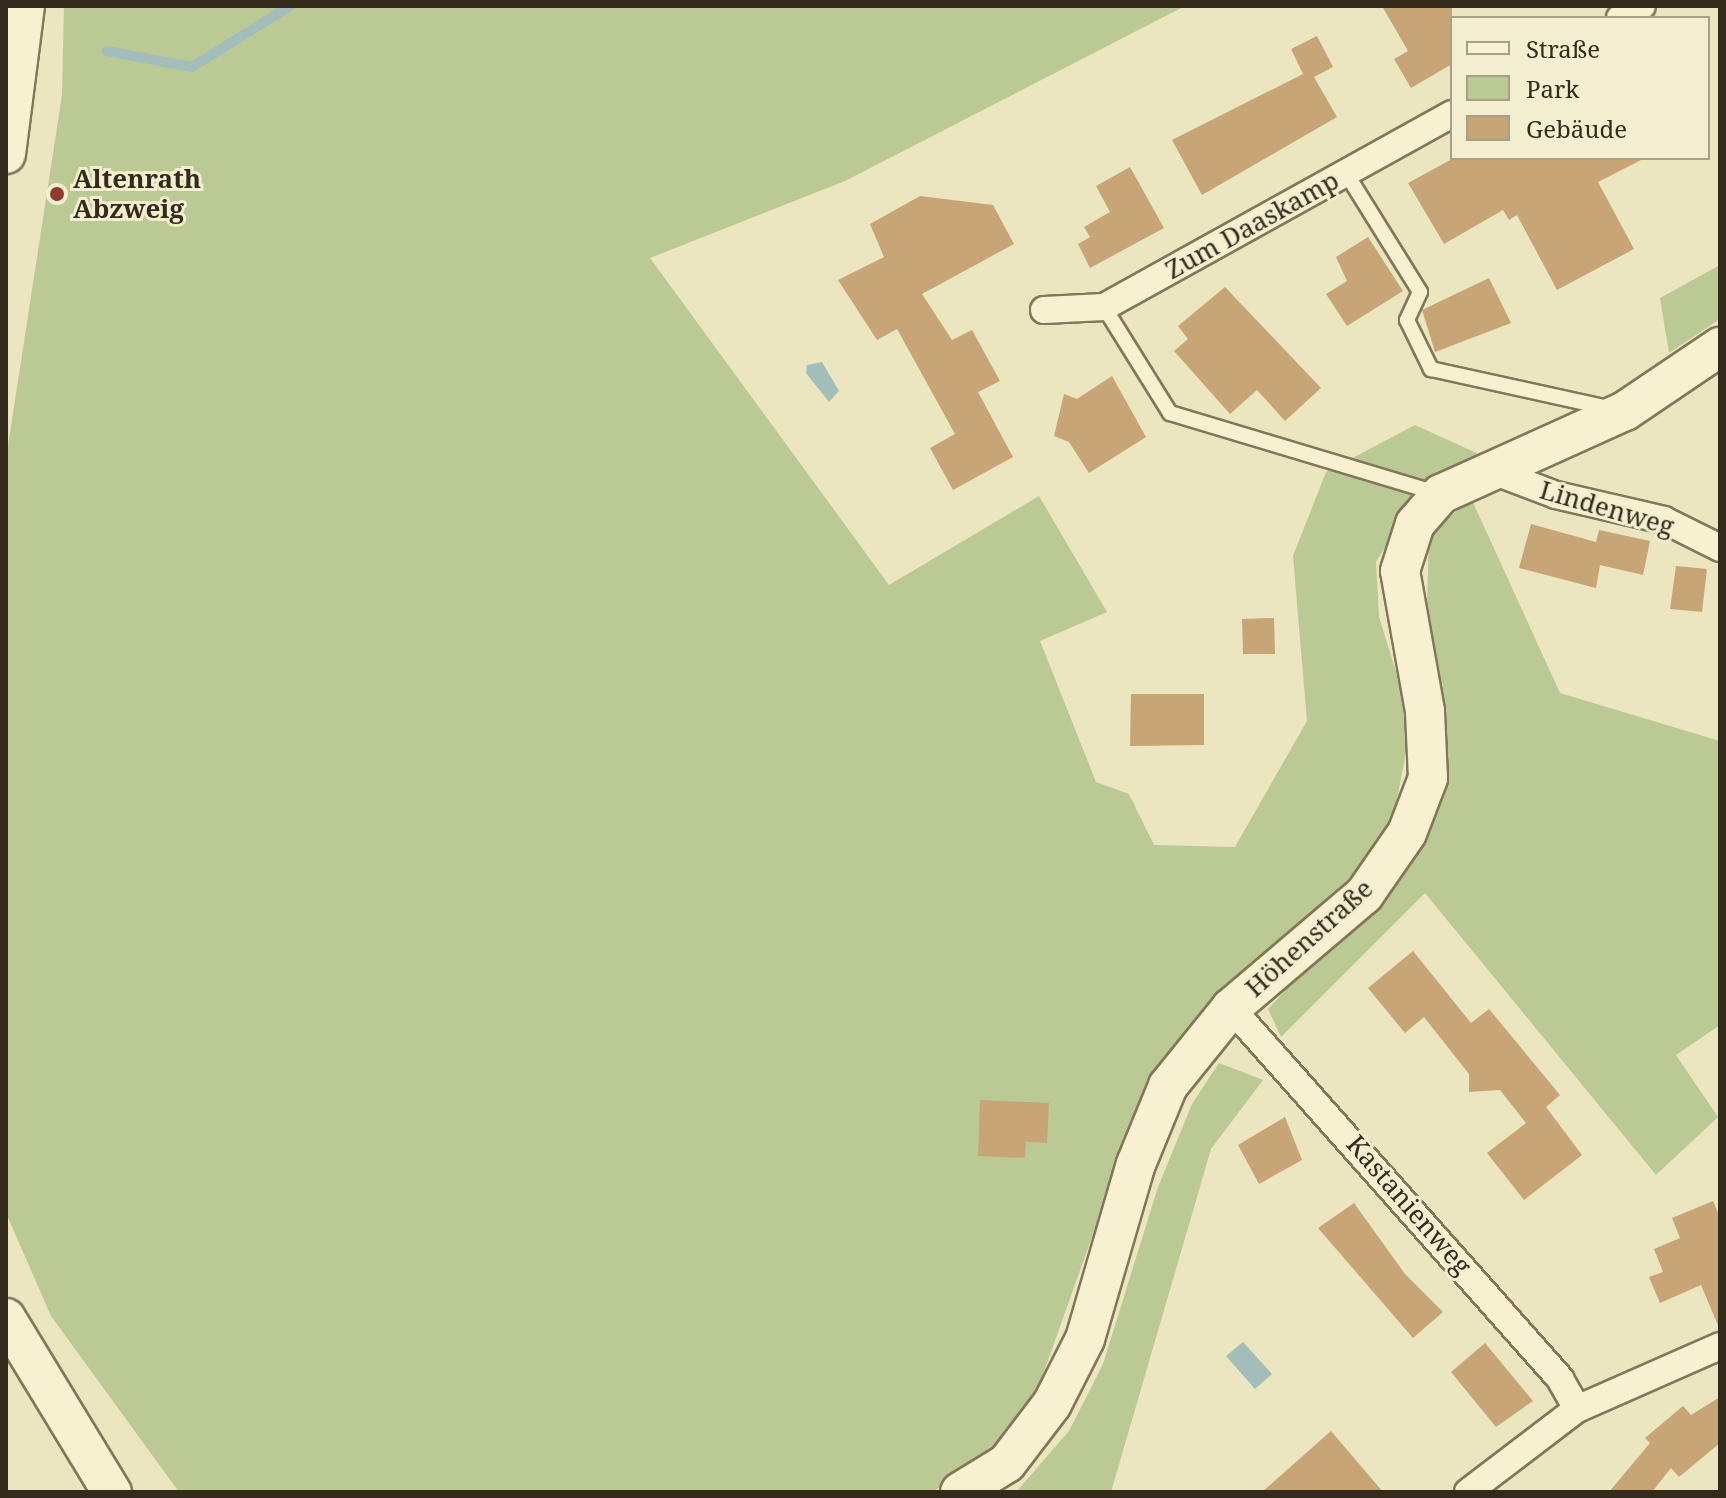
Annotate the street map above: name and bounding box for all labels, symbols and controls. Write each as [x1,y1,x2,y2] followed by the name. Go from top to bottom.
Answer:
[1450,16,1710,160] legend
[1526,32,1600,65] text: Straße
[1526,72,1579,105] text: Park
[1526,112,1627,145] text: Gebäude
[73,163,201,224] place label: Altenrath Abzweig
[1160,164,1344,286] street label: Zum Daaskamp
[48,185,66,203] marker: Altenrath Abzweig
[1536,474,1678,542] street label: Lindenweg
[1239,873,1379,1003] street label: Höhenstraße
[1340,1129,1478,1281] street label: Kastanienweg

